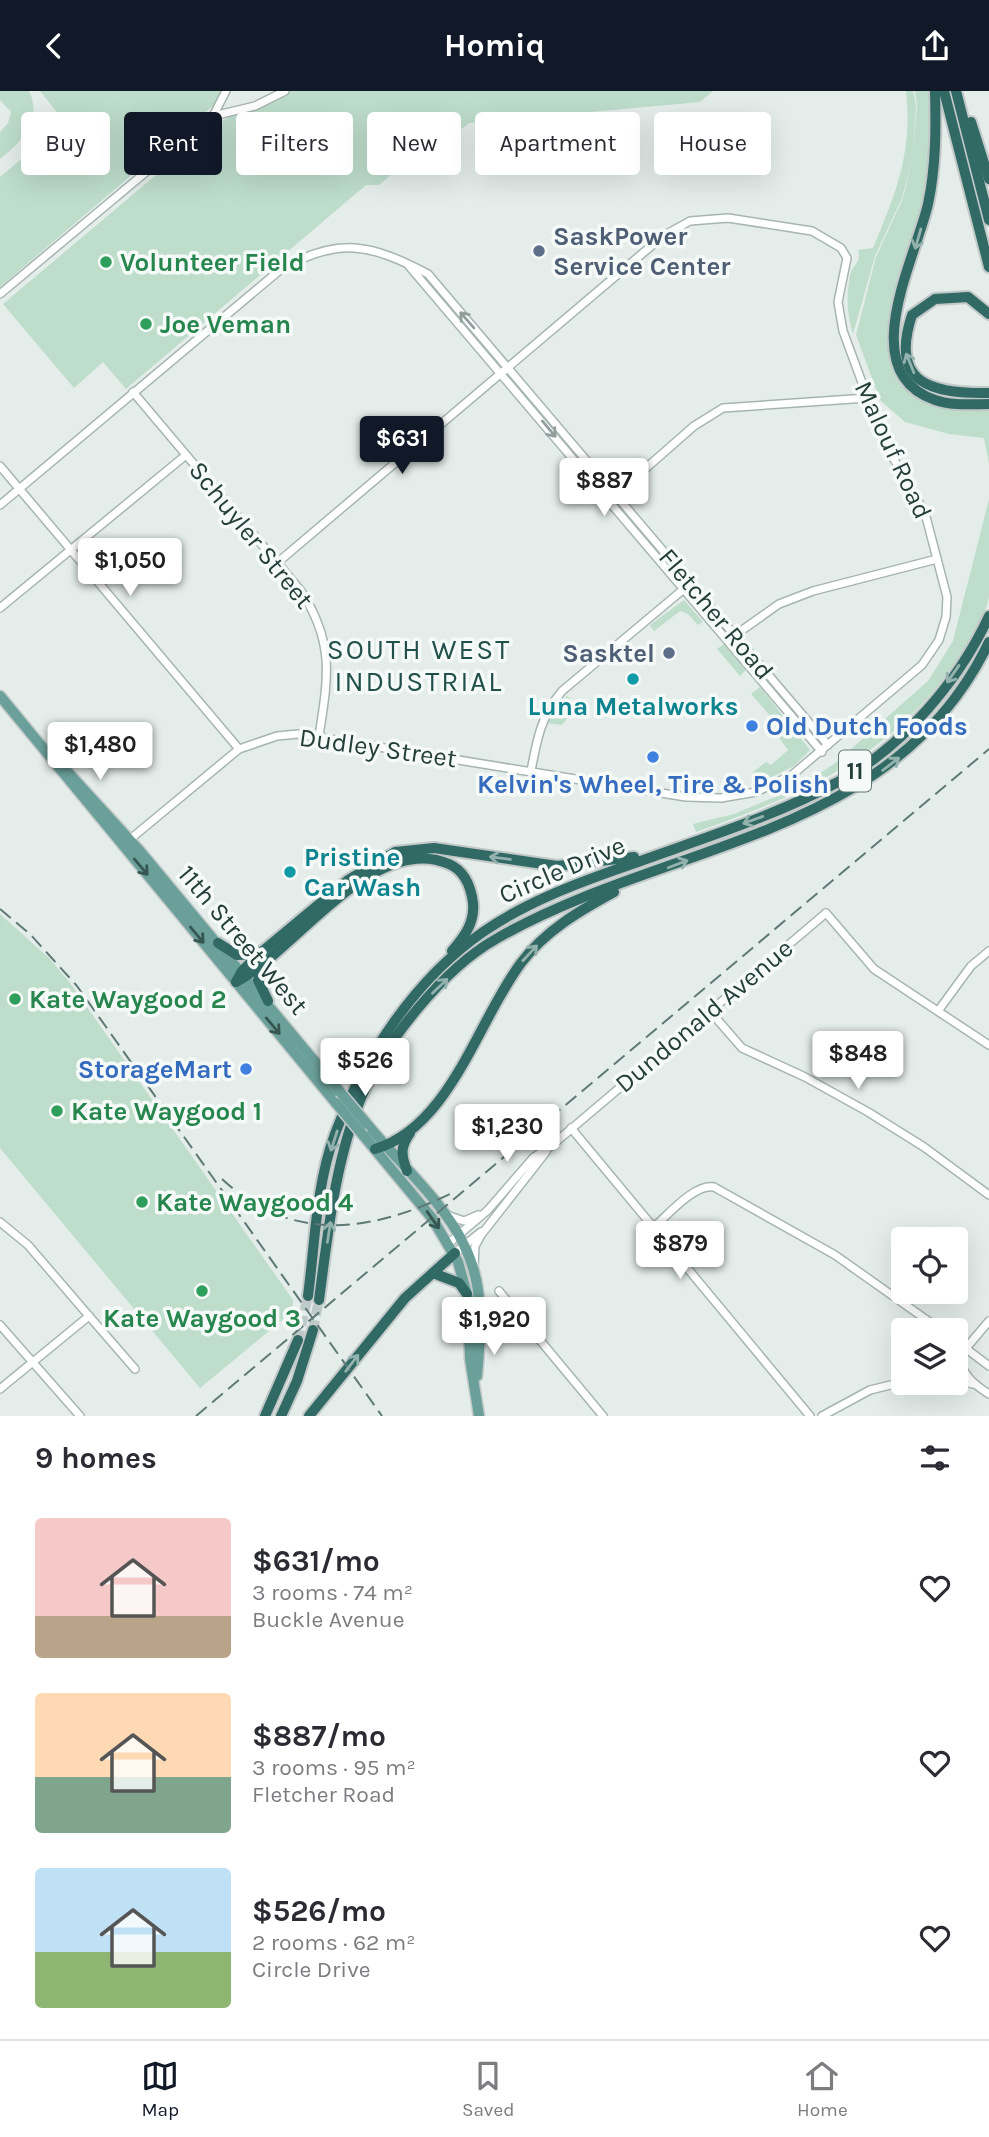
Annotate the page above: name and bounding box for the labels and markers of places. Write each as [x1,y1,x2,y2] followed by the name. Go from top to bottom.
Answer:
[553,221,731,282] place label: SaskPower Service Center
[531,243,547,259] marker: SaskPower Service Center
[120,247,305,278] place label: Volunteer Field
[98,254,114,270] marker: Volunteer Field
[160,309,291,340] place label: Joe Veman
[138,316,154,332] marker: Joe Veman
[361,417,443,476] pin: $631
[563,459,645,518] pin: $887
[73,539,187,598] pin: $1,050
[562,638,655,669] place label: Sasktel
[661,645,677,661] marker: Sasktel
[625,671,641,687] marker: Luna Metalworks
[528,691,738,722] place label: Luna Metalworks
[766,711,968,742] place label: Old Dutch Foods
[744,718,760,734] marker: Old Dutch Foods
[43,723,157,782] pin: $1,480
[645,749,661,765] marker: Kelvin's Wheel, Tire & Polish
[477,769,829,800] place label: Kelvin's Wheel, Tire & Polish
[304,842,421,903] place label: Pristine Car Wash
[282,864,298,880] marker: Pristine Car Wash
[29,984,226,1015] place label: Kate Waygood 2
[7,991,23,1007] marker: Kate Waygood 2
[817,1031,899,1091] pin: $848
[324,1039,406,1098] pin: $526
[78,1054,232,1085] place label: StorageMart
[238,1061,254,1077] marker: StorageMart
[71,1096,262,1127] place label: Kate Waygood 1
[49,1103,65,1119] marker: Kate Waygood 1
[450,1105,564,1164] pin: $1,230
[156,1187,354,1218] place label: Kate Waygood 4
[134,1194,150,1210] marker: Kate Waygood 4
[639,1221,721,1281] pin: $879
[194,1283,210,1299] marker: Kate Waygood 3
[437,1297,551,1357] pin: $1,920
[103,1303,301,1334] place label: Kate Waygood 3

